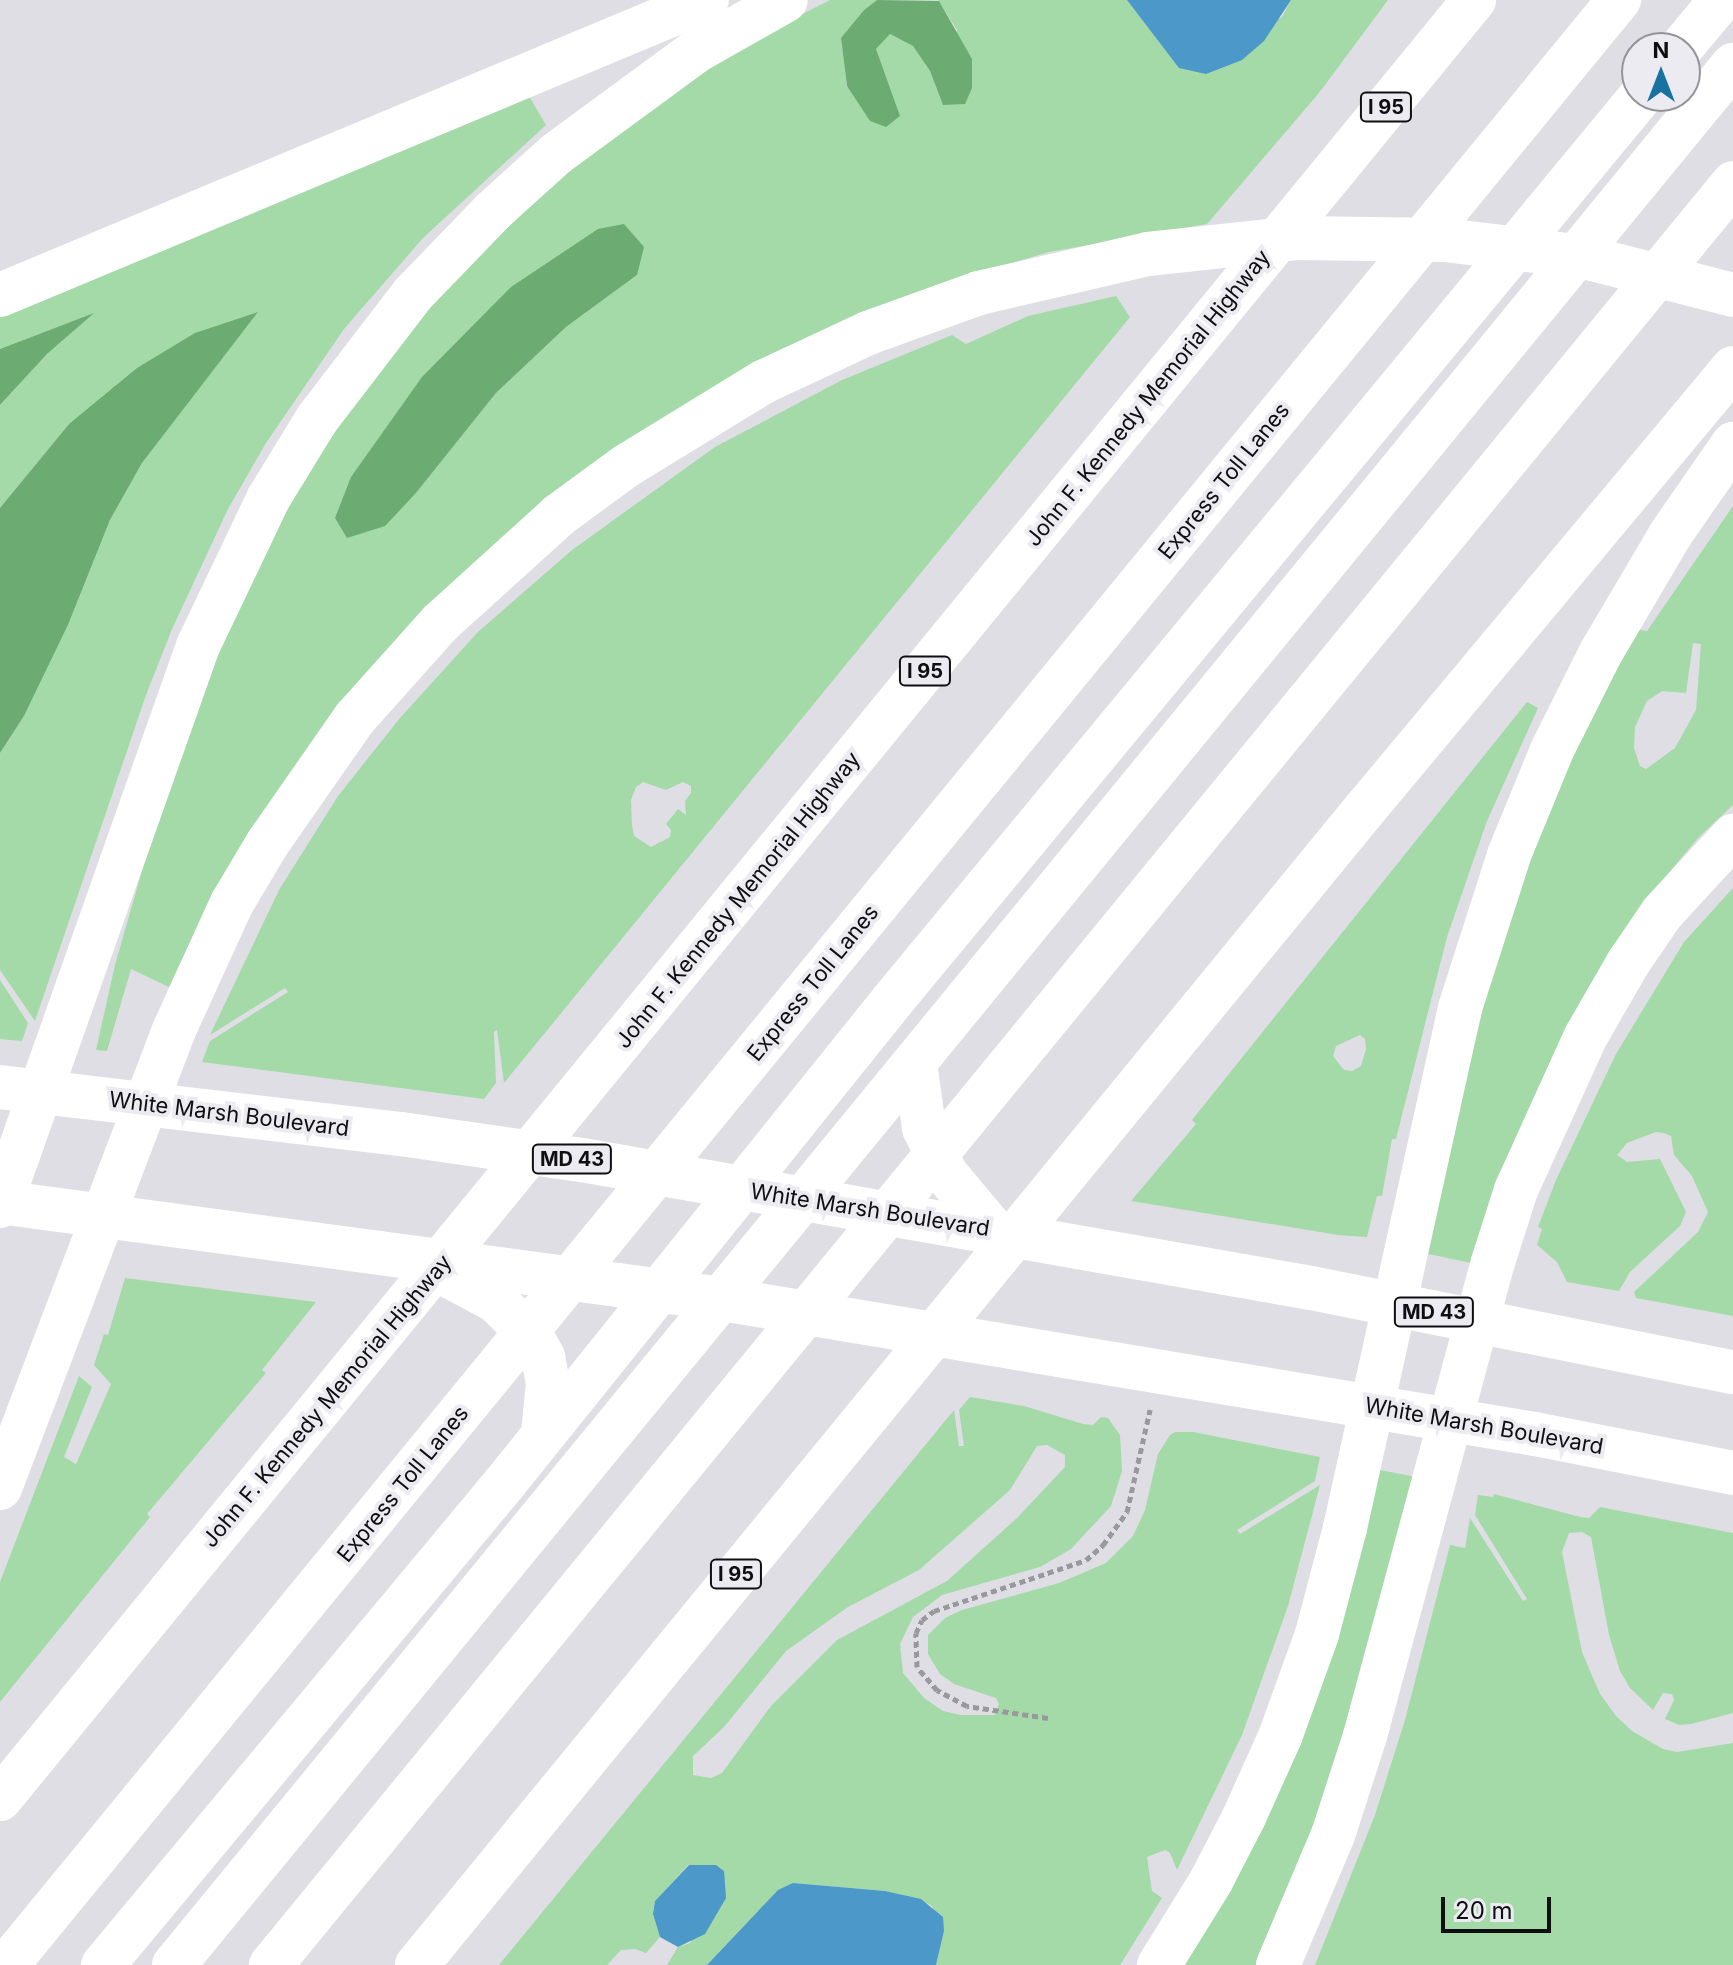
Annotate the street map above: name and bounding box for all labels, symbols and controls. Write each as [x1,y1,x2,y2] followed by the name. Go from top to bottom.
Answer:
[1621,32,1701,112] north arrow
[1653,37,1669,63] text: N
[1358,91,1414,123] road number: I 95
[1020,244,1276,552] street label: John F. Kennedy Memorial Highway
[1153,397,1295,565] street label: Express Toll Lanes
[897,655,953,687] road number: I 95
[610,746,866,1054] street label: John F. Kennedy Memorial Highway
[742,899,884,1067] street label: Express Toll Lanes
[107,1086,351,1142] street label: White Marsh Boulevard
[530,1143,614,1175] road number: MD 43
[749,1178,991,1242] street label: White Marsh Boulevard
[197,1249,457,1553] street label: John F. Kennedy Memorial Highway
[1392,1296,1476,1328] road number: MD 43
[1363,1392,1605,1460] street label: White Marsh Boulevard
[332,1400,474,1568] street label: Express Toll Lanes
[708,1558,764,1590] road number: I 95
[1445,1881,1555,1931] scale bar
[1455,1896,1513,1925] text: 20 m

